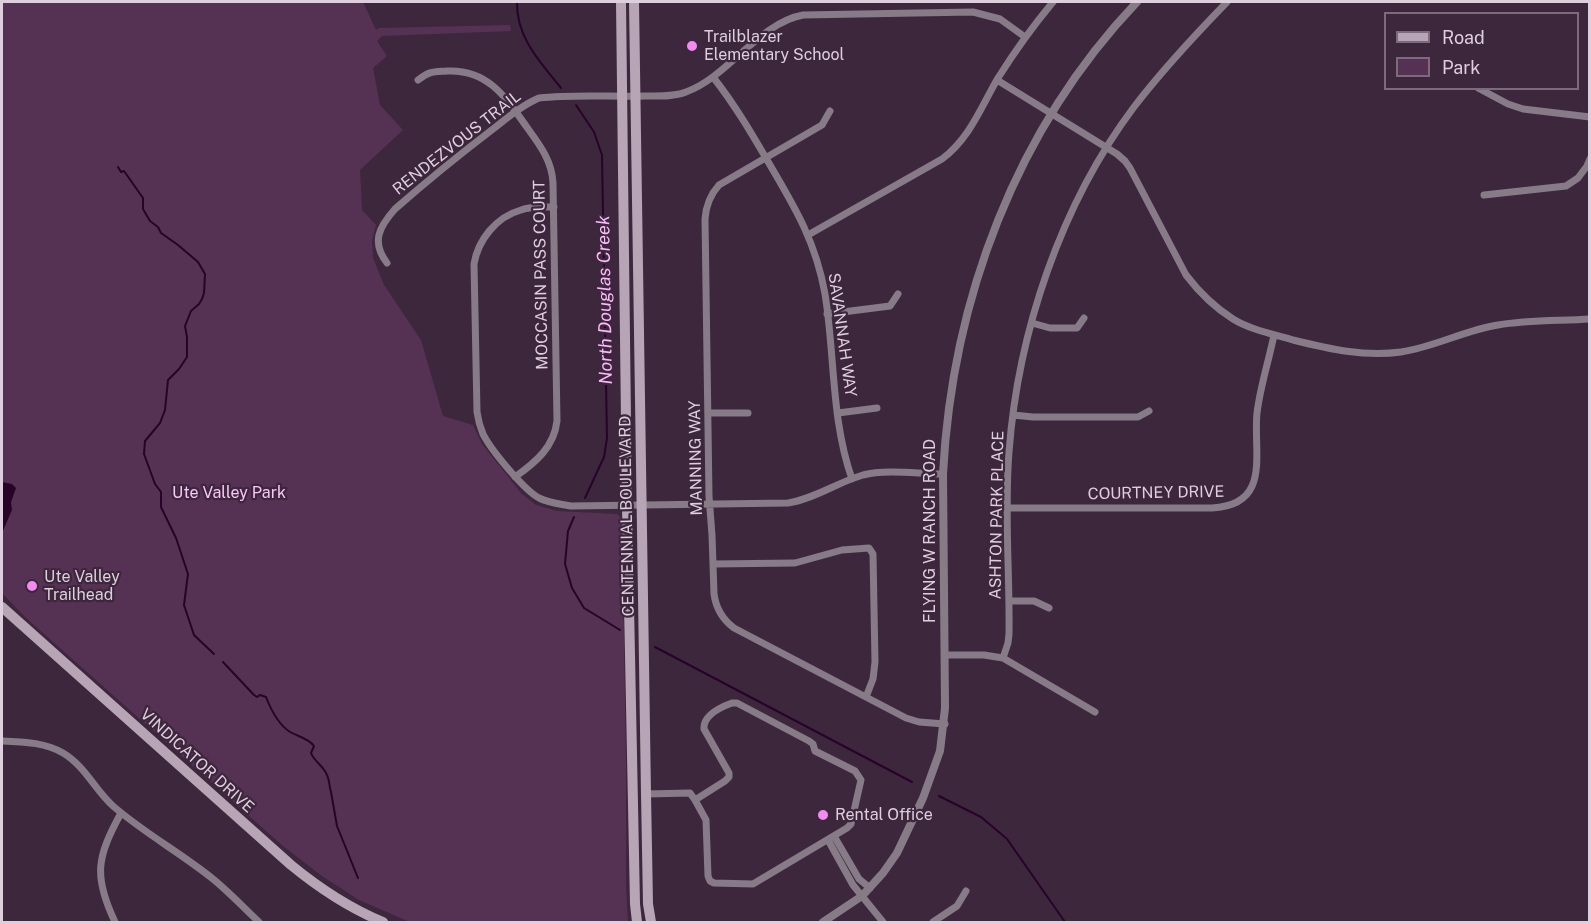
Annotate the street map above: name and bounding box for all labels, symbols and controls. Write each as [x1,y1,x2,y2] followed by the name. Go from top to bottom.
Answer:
[1384,12,1579,90] legend
[704,27,844,65] place label: Trailblazer Elementary School
[1442,27,1485,48] text: Road
[685,39,699,53] marker: Trailblazer Elementary School
[1442,57,1480,78] text: Park
[389,87,525,199] street label: RENDEZVOUS TRAIL
[530,180,552,370] street label: MOCCASIN PASS COURT
[593,215,617,385] water label: North Douglas Creek
[824,272,860,398] street label: SAVANNAH WAY
[685,400,707,516] street label: MANNING WAY
[616,416,638,616] street label: CENTENNIAL BOULEVARD
[986,430,1008,600] street label: ASHTON PARK PLACE
[920,439,940,623] street label: FLYING W RANCH ROAD
[1087,482,1225,504] street label: COURTNEY DRIVE
[172,483,286,503] park label: Ute Valley Park
[44,567,120,605] place label: Ute Valley Trailhead
[25,579,39,593] marker: Ute Valley Trailhead
[136,705,258,817] street label: VINDICATOR DRIVE
[835,805,933,825] place label: Rental Office
[816,808,830,822] marker: Rental Office

